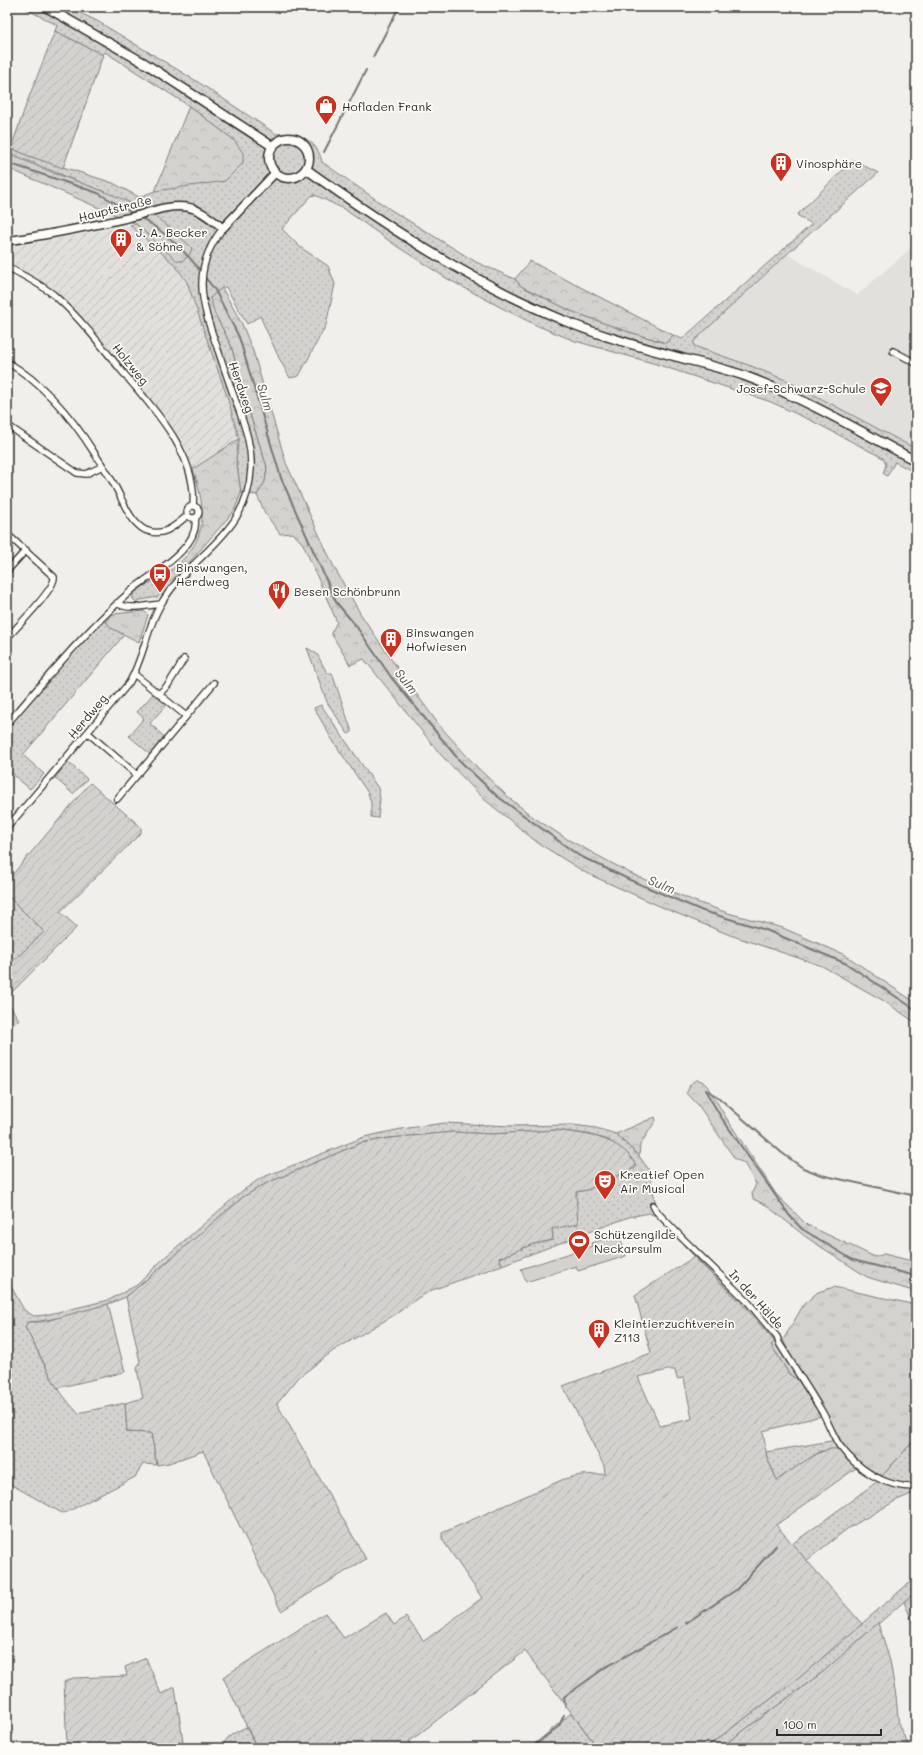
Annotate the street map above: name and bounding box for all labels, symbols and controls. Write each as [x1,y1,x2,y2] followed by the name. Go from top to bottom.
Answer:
[313,93,339,126] shop icon: Hofladen Frank
[342,98,432,114] place label: Hofladen Frank
[768,150,794,183] building icon: Vinosphäre
[796,155,862,171] place label: Vinosphäre
[77,191,153,225] street label: Hauptstraße
[136,224,207,254] place label: J. A. Becker & Söhne
[108,226,134,259] building icon: J. A. Becker & Söhne
[109,340,153,388] street label: Holzweg
[226,359,258,415] street label: Herdweg
[868,375,894,408] school or university icon: Josef-Schwarz-Schule
[737,380,866,396] place label: Josef-Schwarz-Schule
[254,381,278,413] water label: Sulm
[176,559,248,589] place label: Binswangen, Herdweg
[147,561,173,594] bus stop icon: Binswangen, Herdweg
[266,578,292,611] restaurant icon: Besen Schönbrunn
[294,583,401,599] place label: Besen Schönbrunn
[406,624,474,654] place label: Binswangen Hofwiesen
[378,626,404,659] building icon: Binswangen Hofwiesen
[392,665,422,697] water label: Sulm
[64,690,110,742] street label: Herdweg
[646,871,678,897] water label: Sulm
[620,1166,704,1196] place label: Kreatief Open Air Musical
[592,1168,618,1201] theatre icon: Kreatief Open Air Musical
[594,1226,676,1256] place label: Schützengilde Neckarsulm
[566,1228,592,1261] sports icon: Schützengilde Neckarsulm
[726,1266,788,1332] street label: In der Hälde
[614,1315,734,1345] place label: Kleintierzuchtverein Z113
[586,1317,612,1350] building icon: Kleintierzuchtverein Z113
[777,1711,881,1737] scale bar
[783,1716,817,1732] text: 100 m

